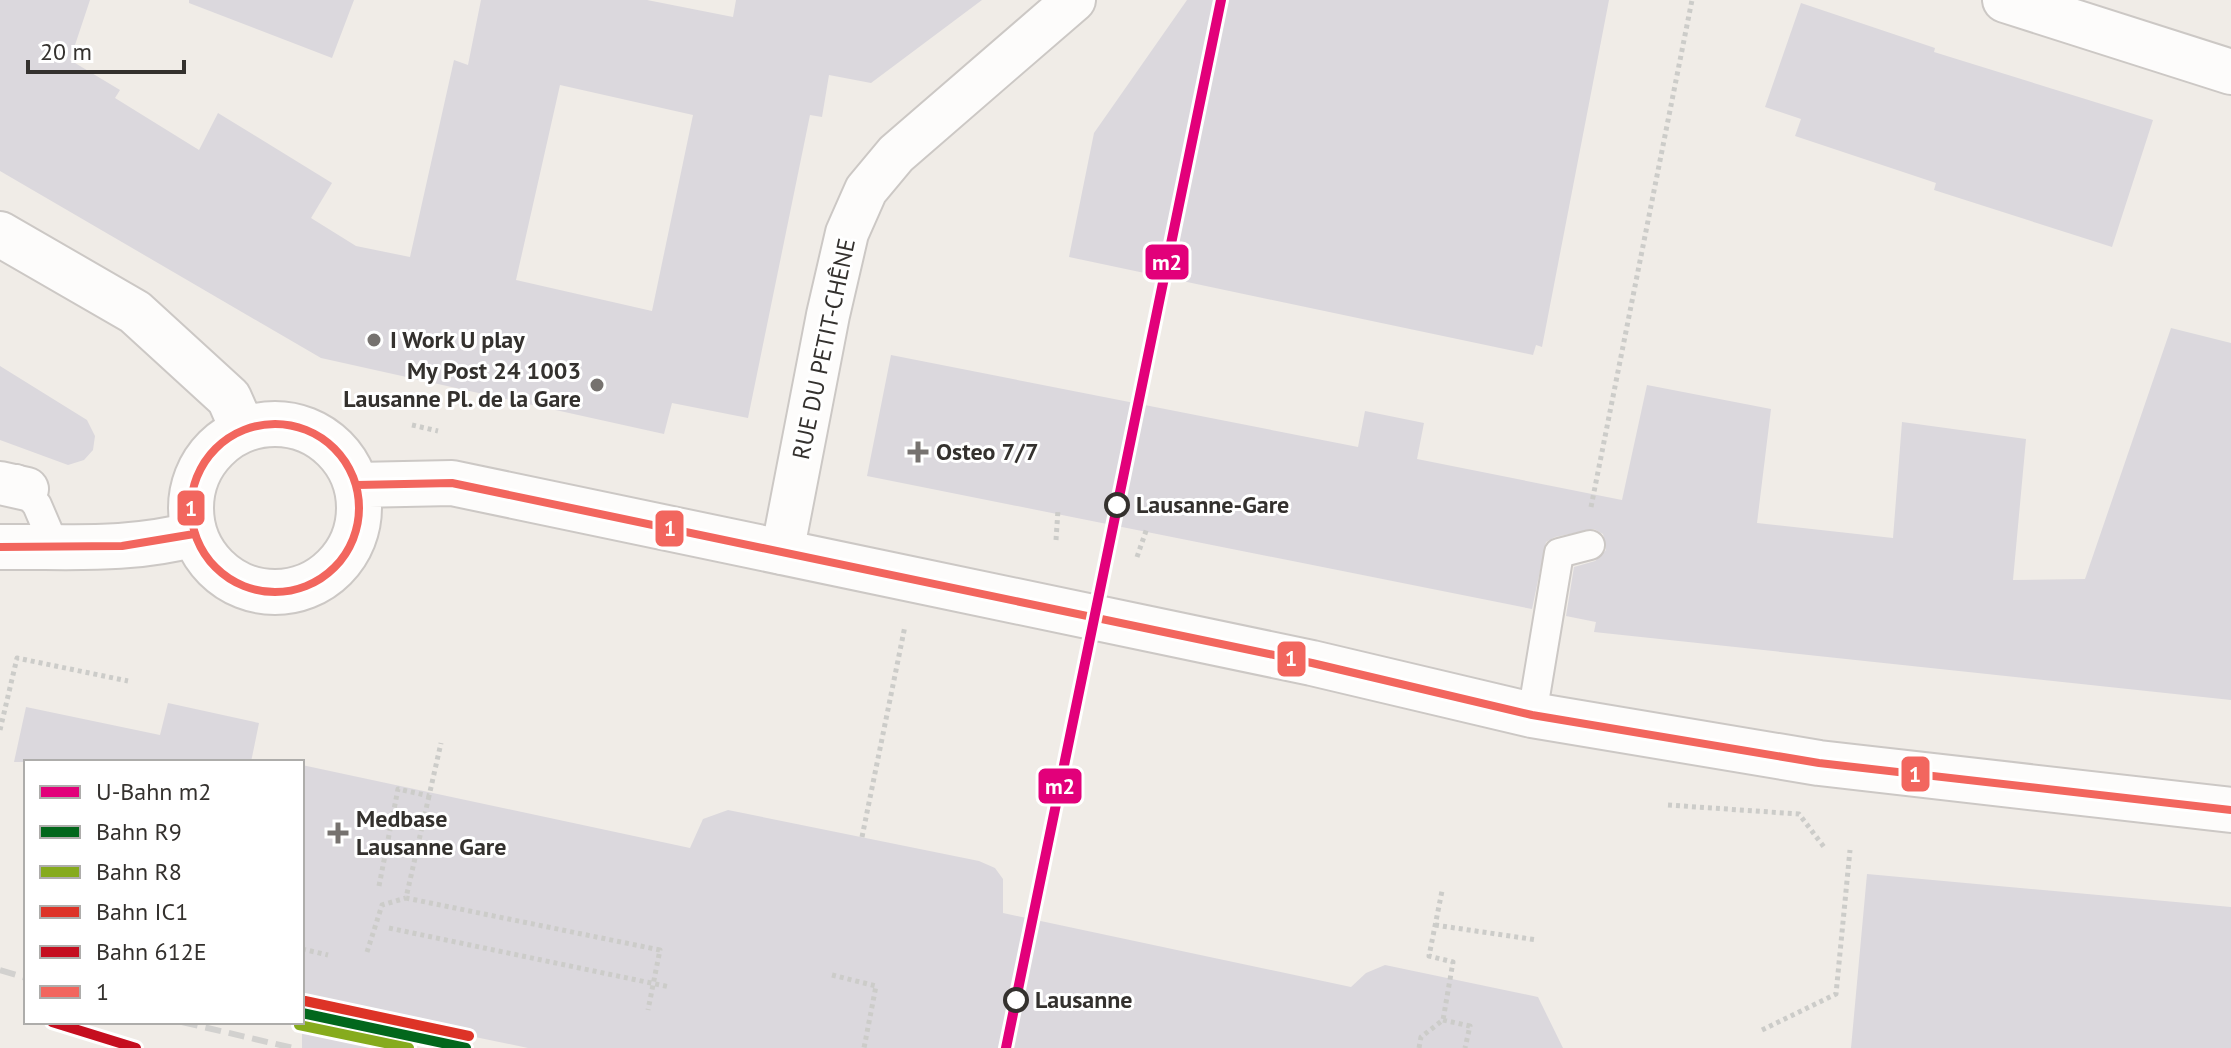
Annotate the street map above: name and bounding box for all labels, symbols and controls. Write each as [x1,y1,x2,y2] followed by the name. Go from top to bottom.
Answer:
[28,24,184,74] scale bar
[40,36,92,67] text: 20 m
[785,236,862,462] street label: RUE DU PETIT-CHÊNE
[1144,243,1190,281] line badge: m2
[1152,248,1182,276] text: m2
[390,324,525,355] place label: I Work U play
[365,331,383,349] marker: I Work U play
[343,355,581,414] place label: My Post 24 1003 Lausanne Pl. de la Gare
[588,376,606,394] marker: My Post 24 1003 Lausanne Pl. de la Gare
[936,436,1039,467] place label: Osteo 7/7
[907,441,929,463] marker: Osteo 7/7
[176,489,206,527] line badge: 1
[1136,489,1289,520] place label: Lausanne-Gare
[1105,493,1129,517] marker: Lausanne-Gare
[185,494,197,522] text: 1
[654,509,685,548] line badge: 1
[664,514,676,542] text: 1
[1276,640,1307,678] line badge: 1
[1285,644,1297,672] text: 1
[1900,755,1931,793] line badge: 1
[24,760,304,1024] legend
[1909,760,1921,788] text: 1
[1037,767,1083,805] line badge: m2
[1045,772,1075,800] text: m2
[96,776,211,807] text: U-Bahn m2
[356,803,506,862] place label: Medbase Lausanne Gare
[96,816,182,847] text: Bahn R9
[327,822,349,844] marker: Medbase Lausanne Gare
[96,856,182,887] text: Bahn R8
[96,896,188,927] text: Bahn IC1
[96,936,207,967] text: Bahn 612E
[96,976,109,1007] text: 1
[1035,984,1133,1015] place label: Lausanne
[1004,988,1028,1012] marker: Lausanne

